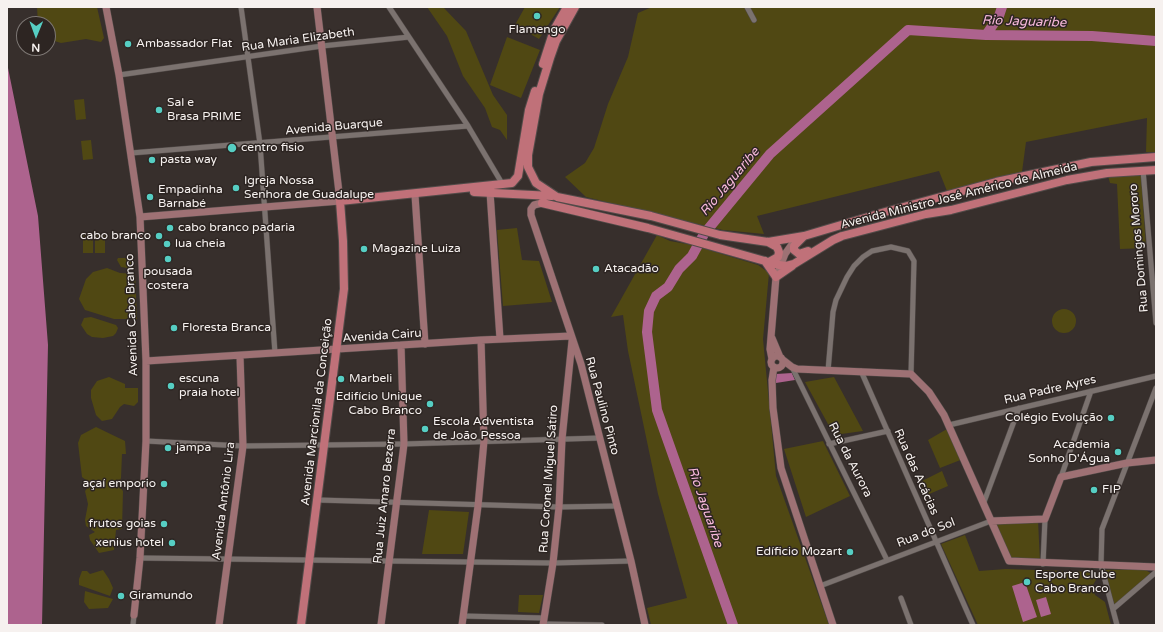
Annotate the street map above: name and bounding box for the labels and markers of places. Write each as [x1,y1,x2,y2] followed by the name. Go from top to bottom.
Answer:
[532,11,542,21] marker: Flamengo
[509,23,565,37] place label: Flamengo
[136,37,232,51] place label: Ambassador Flat
[123,39,133,49] marker: Ambassador Flat
[167,96,241,124] place label: Sal e Brasa PRIME
[154,105,164,115] marker: Sal e Brasa PRIME
[241,141,304,155] place label: centro fisio
[226,142,238,154] marker: centro fisio
[160,153,217,167] place label: pasta way
[147,155,157,165] marker: pasta way
[244,174,374,202] place label: Igreja Nossa Senhora de Guadalupe
[158,183,223,211] place label: Empadinha Barnabé
[231,183,241,193] marker: Igreja Nossa Senhora de Guadalupe
[145,192,155,202] marker: Empadinha Barnabé
[178,221,295,235] place label: cabo branco padaria
[165,223,175,233] marker: cabo branco padaria
[80,229,151,243] place label: cabo branco
[154,231,164,241] marker: cabo branco
[175,237,225,251] place label: lua cheia
[162,239,172,249] marker: lua cheia
[372,242,461,256] place label: Magazine Luiza
[359,244,369,254] marker: Magazine Luiza
[163,254,173,264] marker: pousada costera
[604,262,659,276] place label: Atacadão
[591,264,601,274] marker: Atacadão
[144,265,192,293] place label: pousada costera
[182,321,271,335] place label: Floresta Branca
[169,323,179,333] marker: Floresta Branca
[179,372,240,400] place label: escuna praia hotel
[349,372,392,386] place label: Marbeli
[336,374,346,384] marker: Marbeli
[166,381,176,391] marker: escuna praia hotel
[336,390,422,418] place label: Edifício Unique Cabo Branco
[425,399,435,409] marker: Edifício Unique Cabo Branco
[1005,411,1103,425] place label: Colégio Evolução
[1106,413,1116,423] marker: Colégio Evolução
[433,415,534,443] place label: Escola Adventista de João Pessoa
[420,424,430,434] marker: Escola Adventista de João Pessoa
[1028,438,1110,466] place label: Academia Sonho D'Água
[176,441,211,455] place label: jampa
[163,443,173,453] marker: jampa
[1113,447,1123,457] marker: Academia Sonho D'Água
[82,477,156,491] place label: açaí emporio
[159,479,169,489] marker: açaí emporio
[1102,483,1121,497] place label: FIP
[1089,485,1099,495] marker: FIP
[88,517,156,531] place label: frutos goias
[159,519,169,529] marker: frutos goias
[96,536,164,550] place label: xenius hotel
[167,538,177,548] marker: xenius hotel
[756,545,842,559] place label: Edíficio Mozart
[845,547,855,557] marker: Edíficio Mozart
[1035,568,1115,596] place label: Esporte Clube Cabo Branco
[1022,577,1032,587] marker: Esporte Clube Cabo Branco
[129,589,193,603] place label: Giramundo
[116,591,126,601] marker: Giramundo

